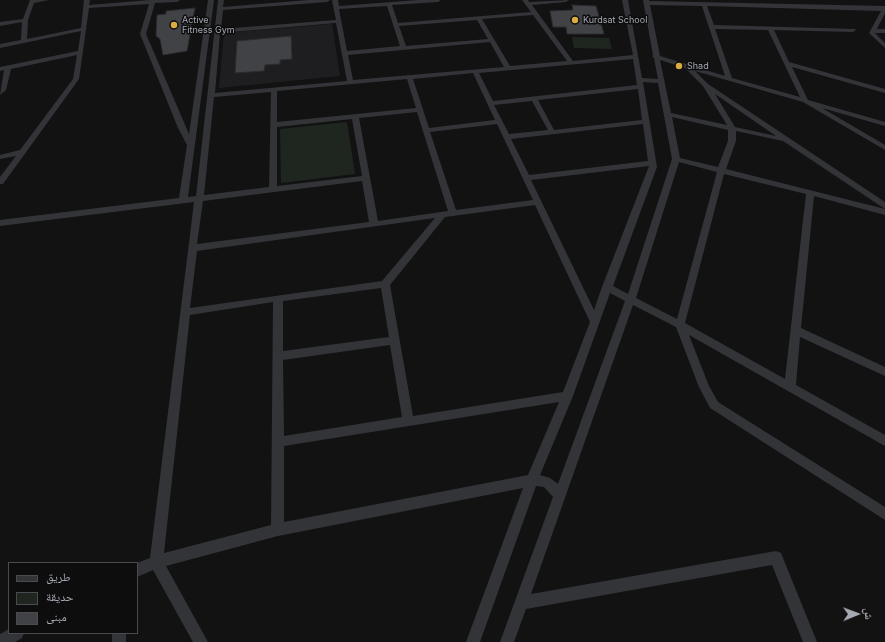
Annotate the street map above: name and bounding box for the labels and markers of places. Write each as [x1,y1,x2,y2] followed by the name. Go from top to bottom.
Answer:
[182,15,235,36] place label: Active Fitness Gym
[570,15,580,25] marker: Kurdsat School
[583,15,647,25] place label: Kurdsat School
[169,20,179,30] marker: Active Fitness Gym
[674,61,684,71] marker: Shad
[687,61,709,71] place label: Shad

